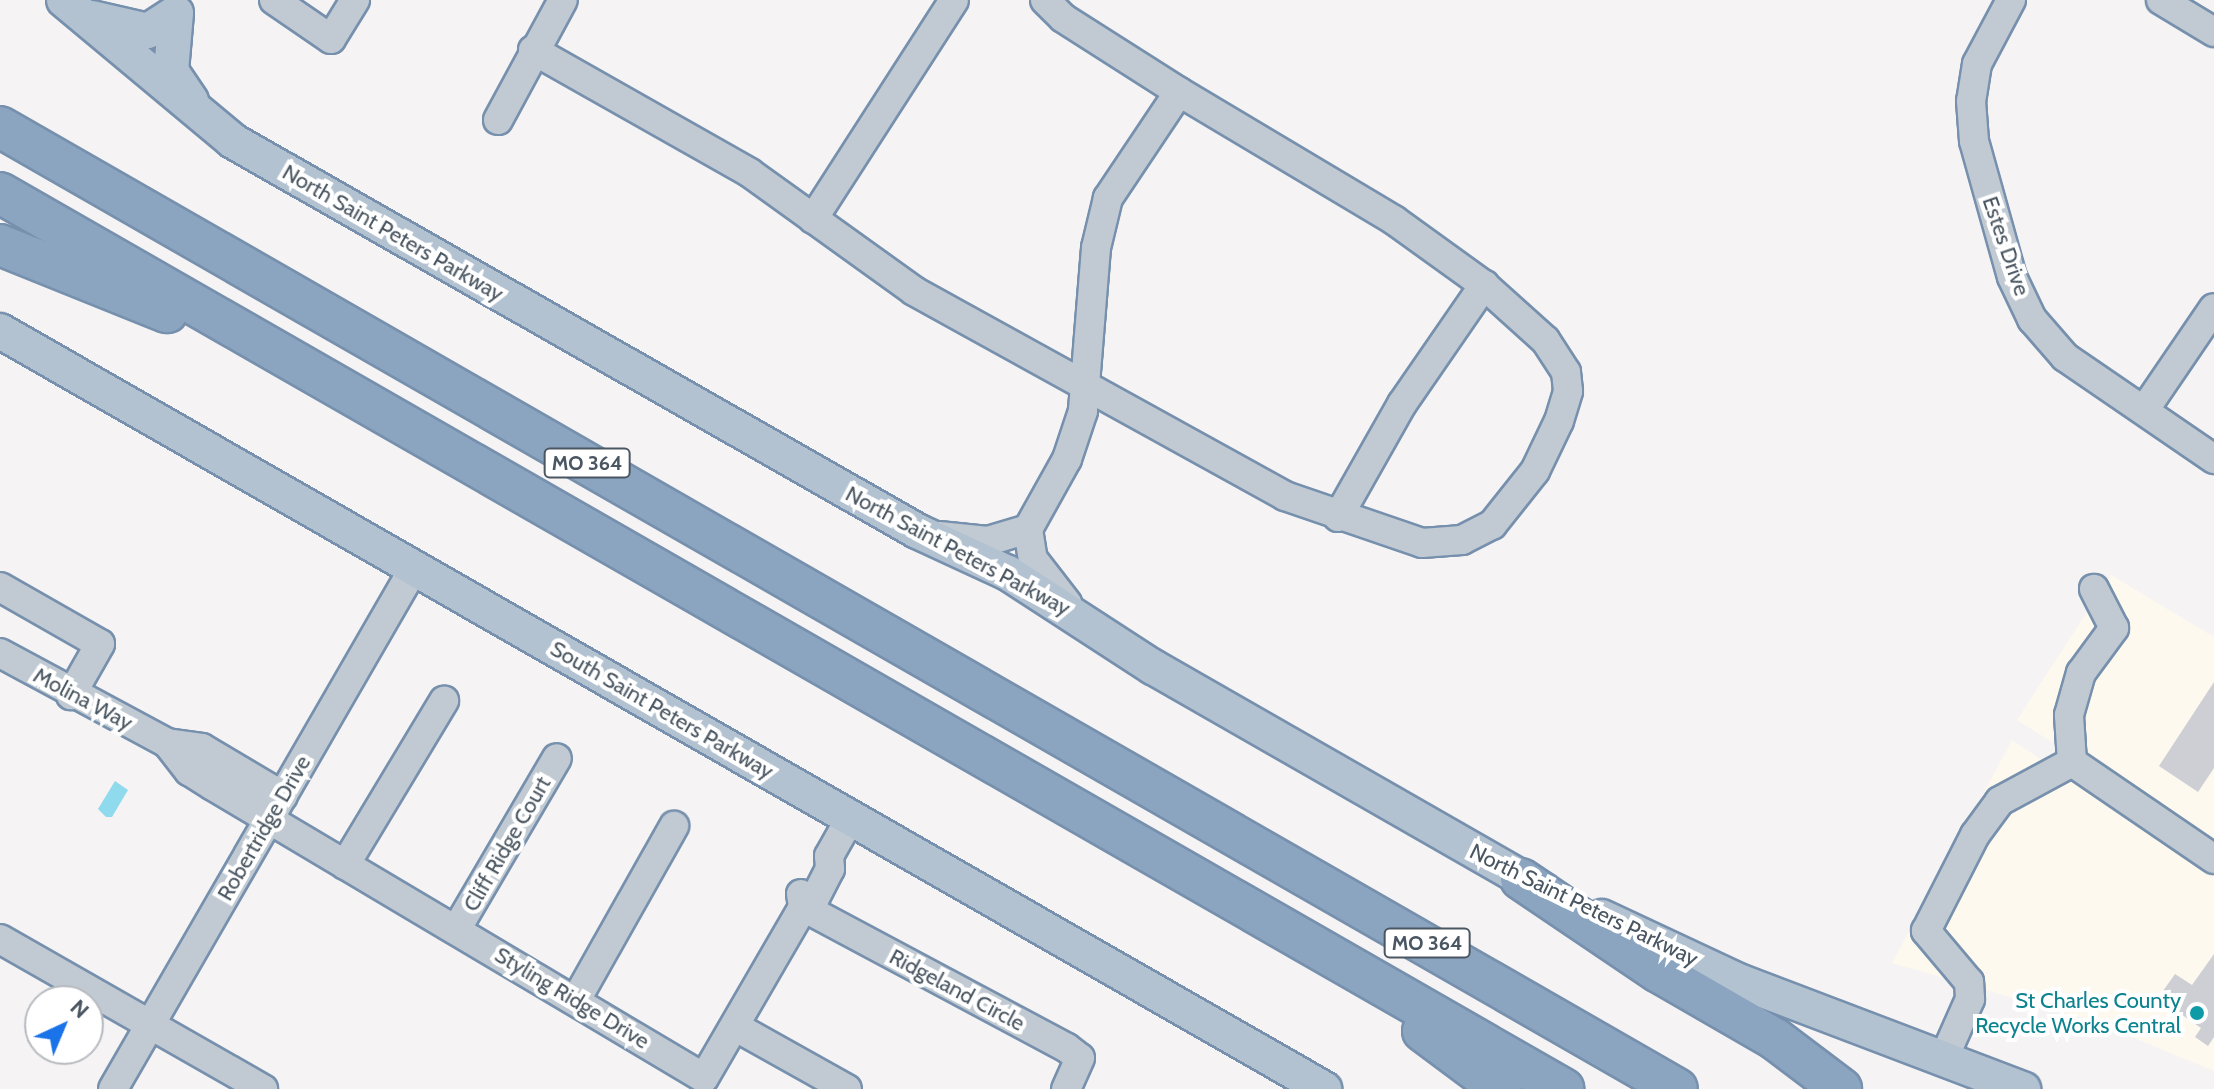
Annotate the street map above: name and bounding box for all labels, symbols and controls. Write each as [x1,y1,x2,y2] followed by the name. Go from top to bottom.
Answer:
[278,159,508,307] street label: North Saint Peters Parkway
[1977,193,2035,299] street label: Estes Drive
[543,447,631,479] road number: MO 364
[841,480,1075,622] street label: North Saint Peters Parkway
[546,635,778,785] street label: South Saint Peters Parkway
[29,662,137,736] street label: Molina Way
[212,751,316,905] street label: Robertridge Drive
[458,772,556,916] street label: Cliff Ridge Court
[1465,838,1703,972] street label: North Saint Peters Parkway
[1383,927,1471,959] road number: MO 364
[490,941,654,1055] street label: Styling Ridge Drive
[885,943,1029,1037] street label: Ridgeland Circle
[24,985,104,1065] north arrow
[1975,987,2181,1038] place label: St Charles County Recycle Works Central
[65,994,95,1024] text: N
[2188,1004,2206,1022] marker: St Charles County Recycle Works Central

